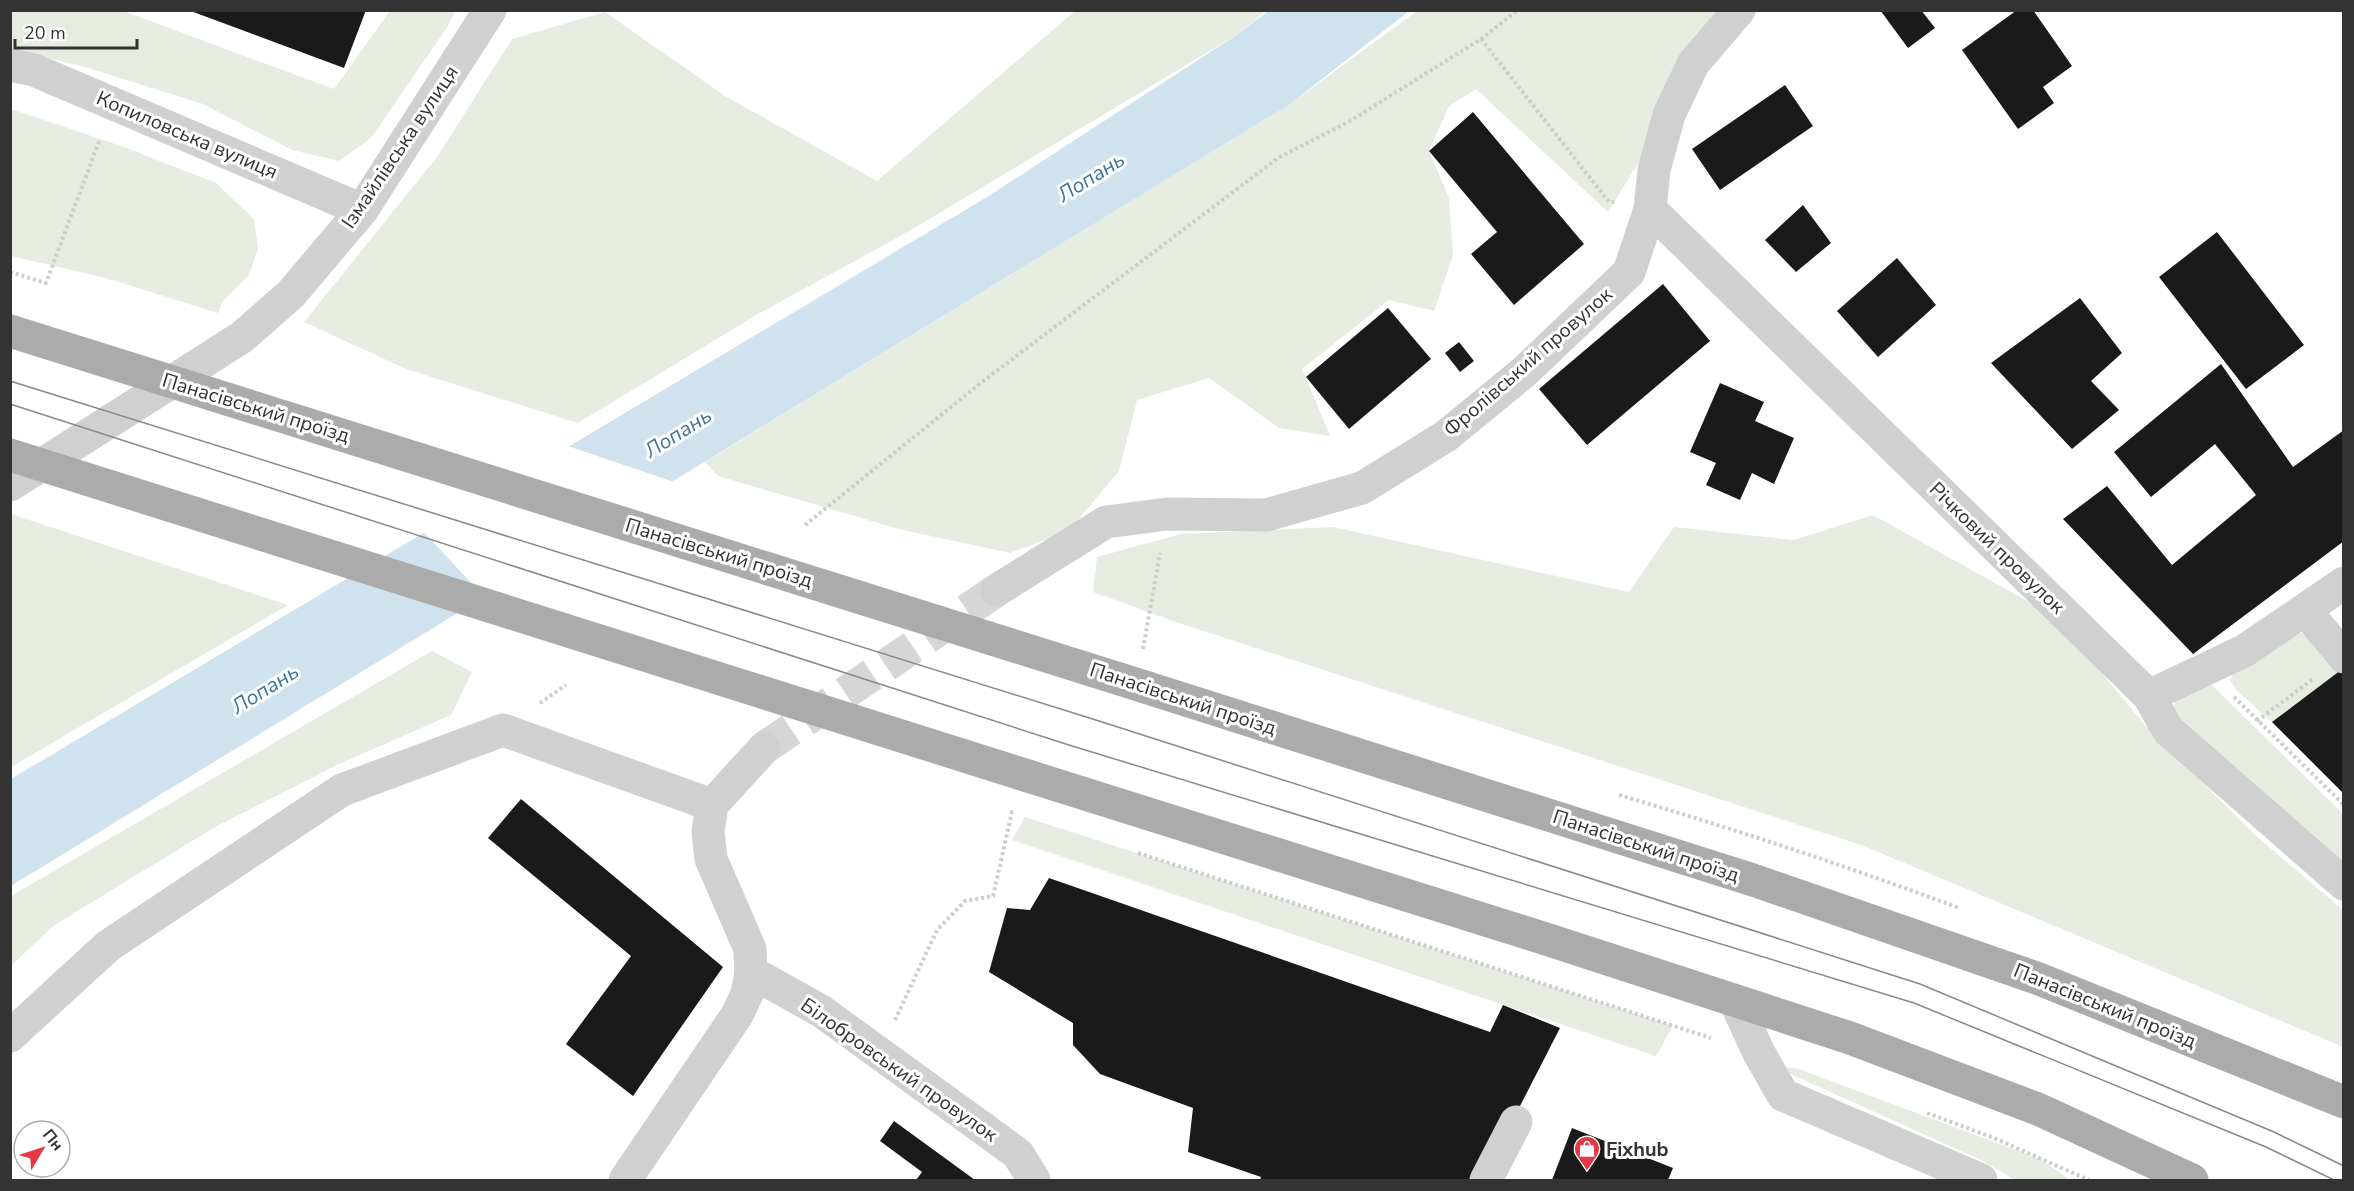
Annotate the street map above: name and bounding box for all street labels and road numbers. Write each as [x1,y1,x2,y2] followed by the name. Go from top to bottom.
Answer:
[335,60,465,234] street label: Ізмайлівська вулиця
[92,85,282,185] street label: Копиловська вулиця
[1438,281,1618,443] street label: Фролівський провулок
[159,367,353,449] street label: Панасівський проїзд
[1923,476,2071,620] street label: Річковий провулок
[622,512,816,594] street label: Панасівський проїзд
[1086,656,1280,742] street label: Панасівський проїзд
[1549,803,1743,889] street label: Панасівський проїзд
[2010,957,2200,1055] street label: Панасівський проїзд
[795,992,1003,1149] street label: Білобровський провулок

